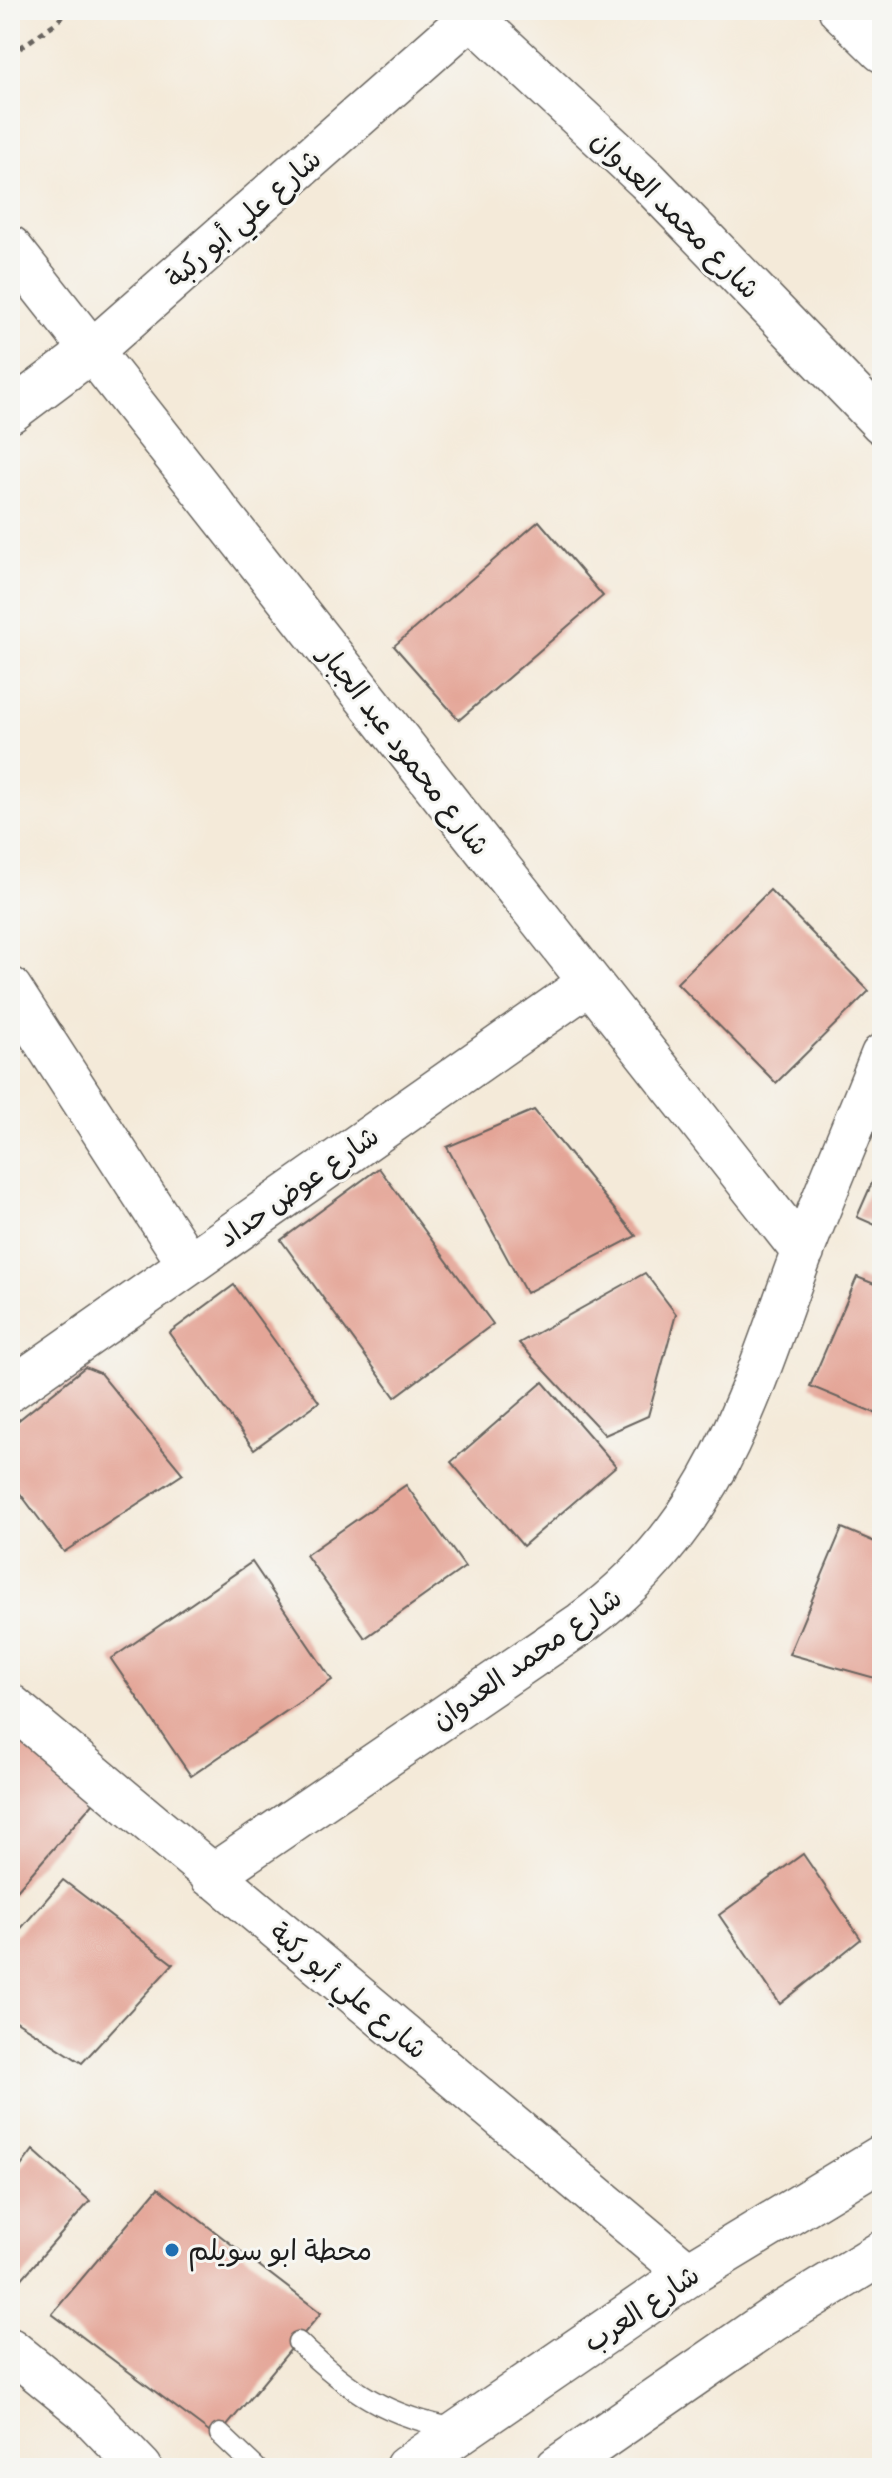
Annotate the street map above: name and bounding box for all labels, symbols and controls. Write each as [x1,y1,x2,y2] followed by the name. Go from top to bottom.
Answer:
[580,123,767,310] street label: شارع محمد العدوان
[158,141,333,301] street label: شارع علي أبو ركبة
[306,636,498,866] street label: شارع محمود عبد الجبار
[211,1118,389,1260] street label: شارع عوض حداد
[424,1580,632,1742] street label: شارع محمد العدوان
[258,1914,435,2072] street label: شارع علي أبو ركبة
[188,2233,372,2274] place label: محطة ابو سويلم
[163,2241,181,2259] marker: محطة ابو سويلم
[577,2257,709,2365] street label: شارع العرب

